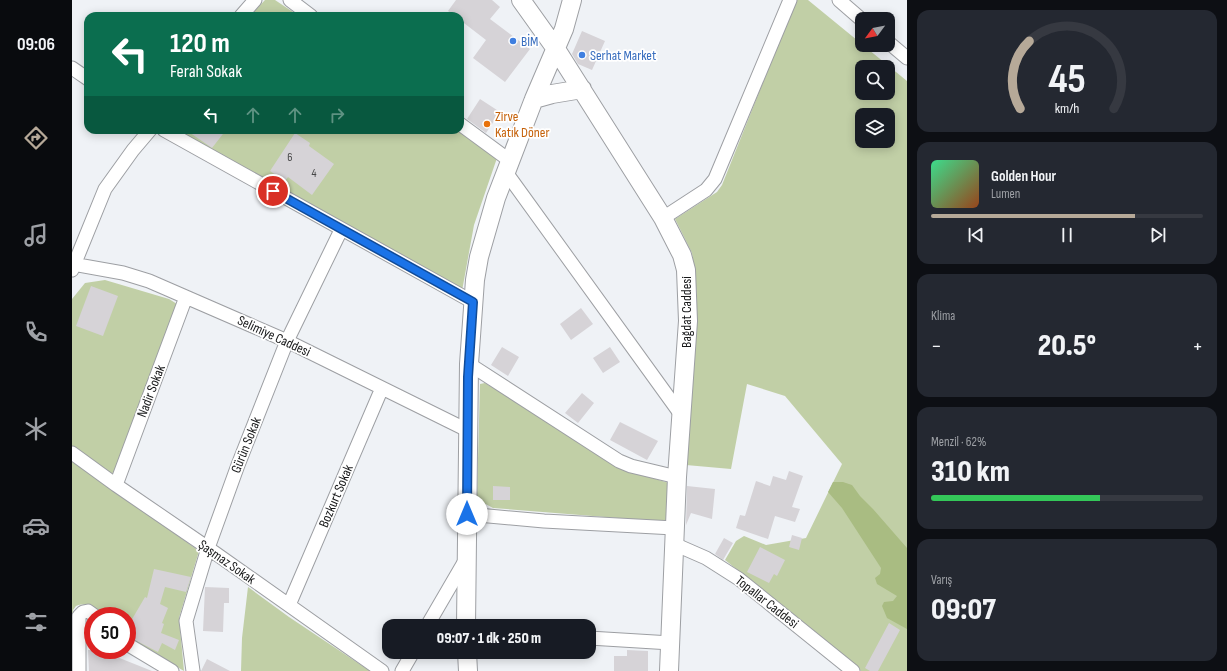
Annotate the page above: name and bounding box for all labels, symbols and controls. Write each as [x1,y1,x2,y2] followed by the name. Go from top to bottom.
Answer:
[855,12,895,52] north arrow
[855,12,895,148] map controls
[170,27,230,60] text: 120 m
[104,28,156,80] icon: left
[521,33,538,50] place label: BİM
[17,34,55,55] text: 09:06
[508,36,518,46] marker: BİM
[590,47,656,64] place label: Serhat Market
[577,50,587,60] marker: Serhat Market
[1048,55,1086,104] text: 45
[855,60,895,100] button: search
[170,61,242,82] text: Ferah Sokak
[1055,100,1079,117] text: km/h
[200,104,222,126] icon: left
[242,104,264,126] icon: ahead
[284,104,306,126] icon: ahead
[326,104,348,126] icon: right
[495,108,549,141] place label: Zirve Katık Döner
[855,108,895,148] button: layers
[482,119,492,129] marker: Zirve Katık Döner
[22,124,50,152] icon: directions
[287,150,293,165] house number: 6
[311,166,317,181] house number: 4
[991,167,1056,186] text: Golden Hour
[256,174,290,208] pin
[262,180,284,202] icon: arrive
[991,186,1020,202] text: Lumen
[22,221,50,249] icon: music
[965,224,987,246] icon: previous
[1056,224,1078,246] icon: pause
[1147,224,1169,246] icon: next
[678,276,695,348] street label: Bağdat Caddesi
[931,308,955,324] text: Klima
[235,312,313,360] street label: Selimiye Caddesi
[22,318,50,346] icon: phone
[1038,328,1096,364] text: 20.5°
[931,333,942,360] text: −
[1192,333,1203,360] text: +
[133,362,169,420] street label: Nadir Sokak
[227,414,265,475] street label: Gürün Sokak
[22,415,50,443] icon: climate
[931,434,986,450] text: Menzil · 62%
[931,454,1010,490] text: 310 km
[315,461,357,530] street label: Bozkurt Sokak
[446,493,488,535] position arrow
[22,512,50,540] icon: car
[195,536,259,588] street label: Şaşmaz Sokak
[732,572,802,632] street label: Topallar Caddesi
[931,572,952,588] text: Varış
[931,592,996,628] text: 09:07
[84,607,136,659] speed limit sign: 50
[22,608,50,636] icon: filters
[437,629,541,648] text: 09:07 · 1 dk · 250 m

